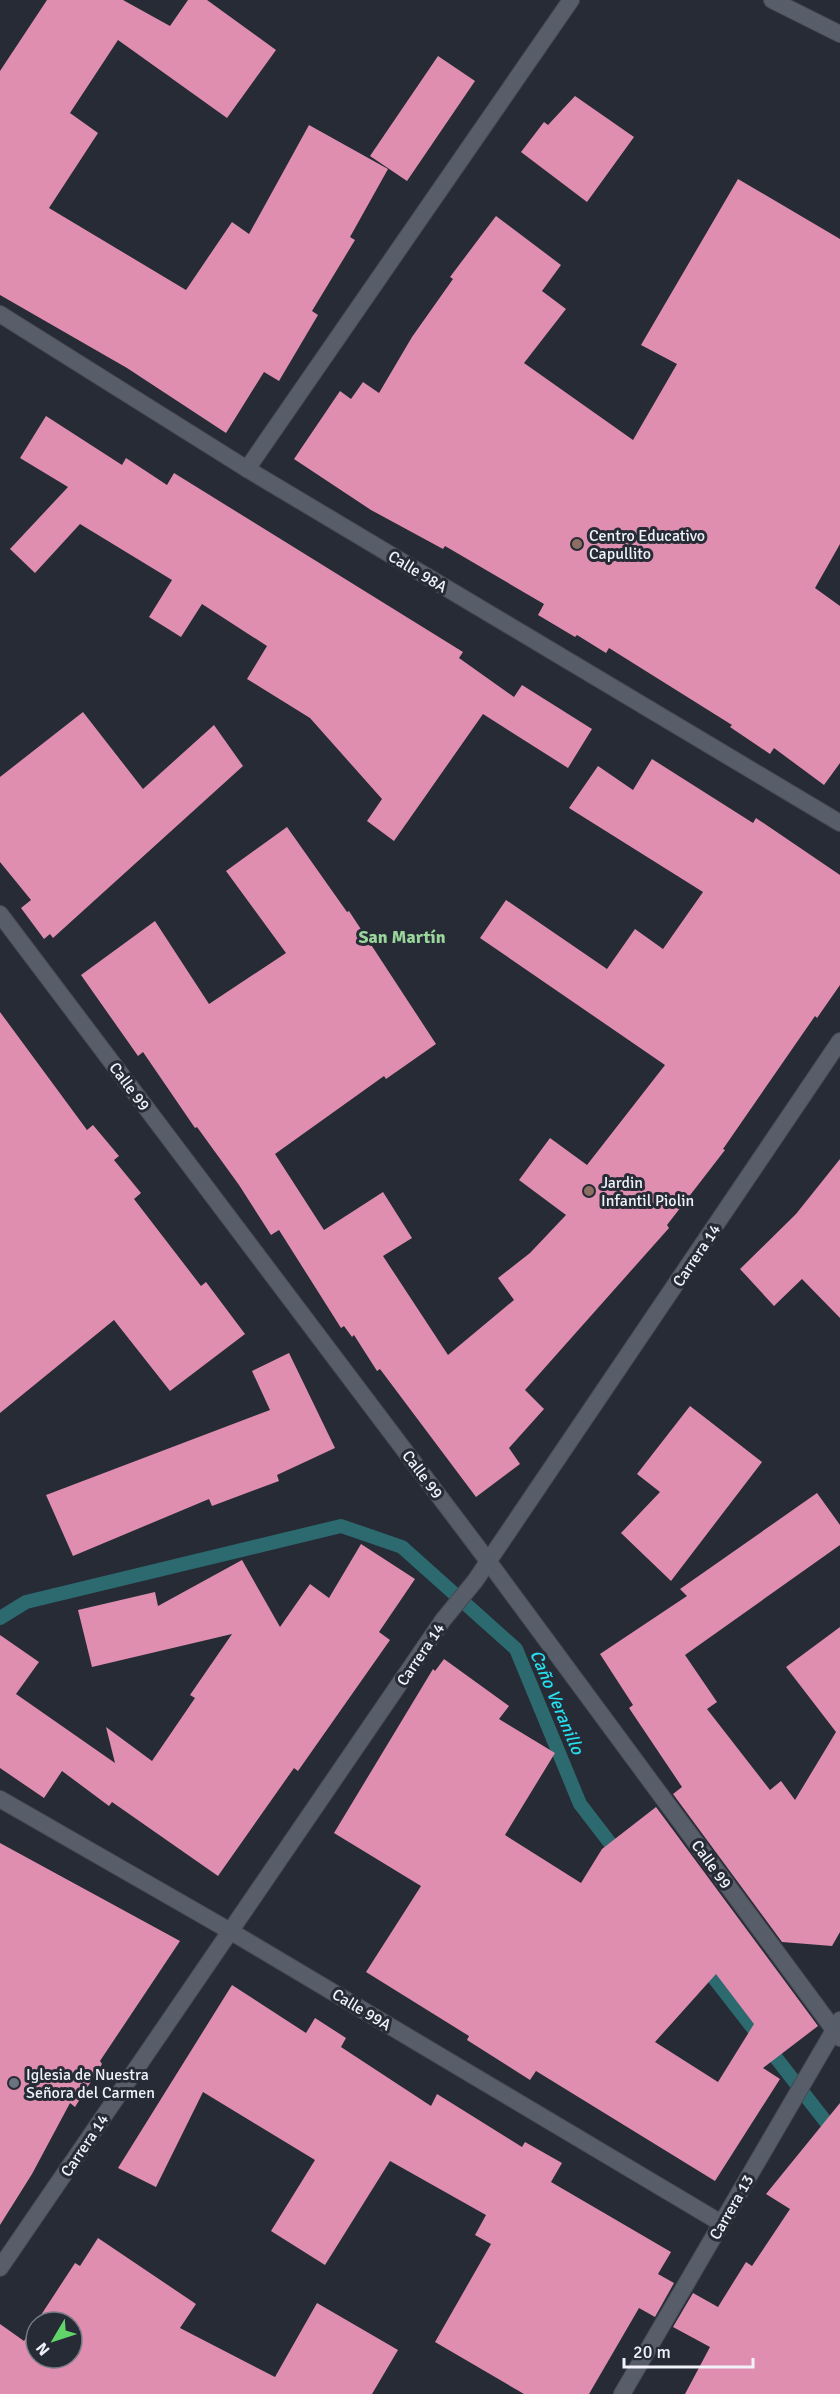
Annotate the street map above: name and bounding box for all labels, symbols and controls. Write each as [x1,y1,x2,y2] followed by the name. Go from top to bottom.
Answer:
[589,526,705,564] place label: Centro Educativo Capullito
[570,537,584,551] marker: Centro Educativo Capullito
[384,546,451,597] street label: Calle 98A
[358,926,446,948] district label: San Martín
[105,1058,154,1115] street label: Calle 99
[601,1173,694,1211] place label: Jardin Infantil Piolin
[582,1184,596,1198] marker: Jardin Infantil Piolin
[668,1220,725,1291] street label: Carrera 14
[398,1446,447,1503] street label: Calle 99
[392,1619,449,1690] street label: Carrera 14
[525,1646,590,1759] water label: Caño Veranillo
[687,1836,736,1893] street label: Calle 99
[328,1984,395,2035] street label: Calle 99A
[26,2065,155,2103] place label: Iglesia de Nuestra Señora del Carmen
[7,2076,21,2090] marker: Iglesia de Nuestra Señora del Carmen
[56,2110,113,2181] street label: Carrera 14
[705,2171,758,2244] street label: Carrera 13
[24,2310,84,2370] north arrow
[624,2331,753,2369] scale bar
[32,2338,54,2359] text: N
[633,2341,671,2363] text: 20 m

